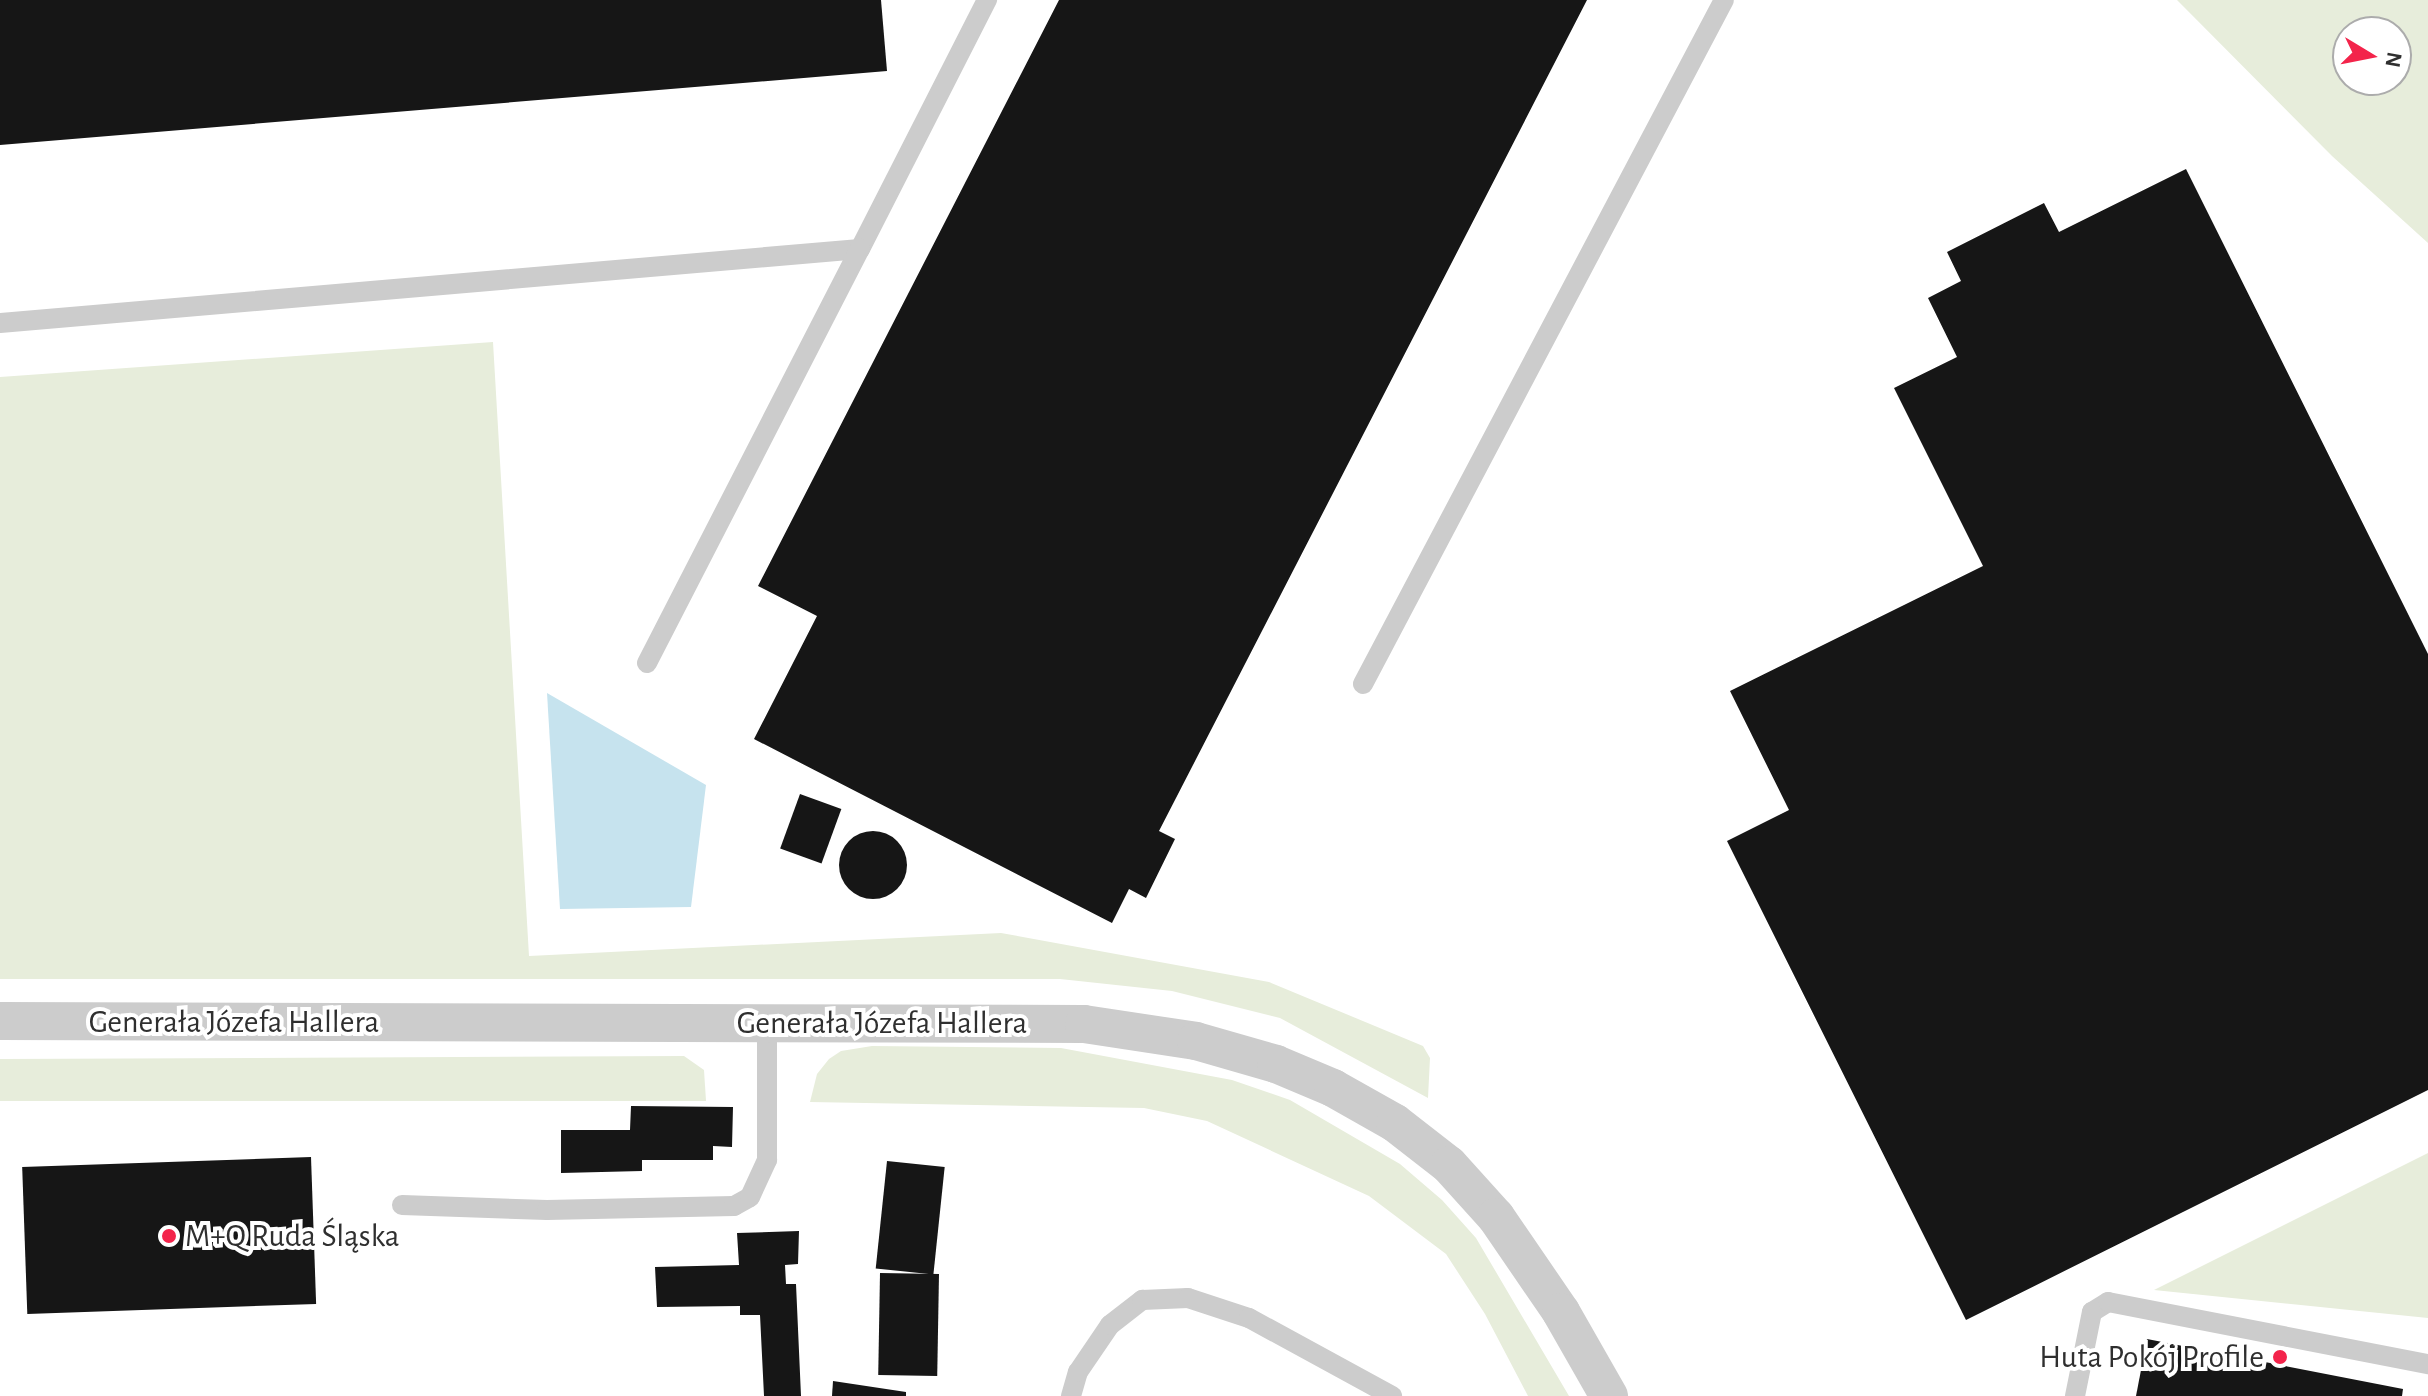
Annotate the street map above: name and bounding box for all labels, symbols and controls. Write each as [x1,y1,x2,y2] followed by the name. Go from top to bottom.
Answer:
[2332,16,2412,96] north arrow
[2382,50,2406,69] text: N
[89,1003,379,1041] street label: Generała Józefa Hallera
[737,1004,1027,1042] street label: Generała Józefa Hallera
[185,1217,399,1255] place label: M+Q Ruda Śląska
[160,1227,178,1245] marker: M+Q Ruda Śląska
[2039,1338,2264,1376] place label: Huta Pokój Profile
[2271,1348,2289,1366] marker: Huta Pokój Profile

